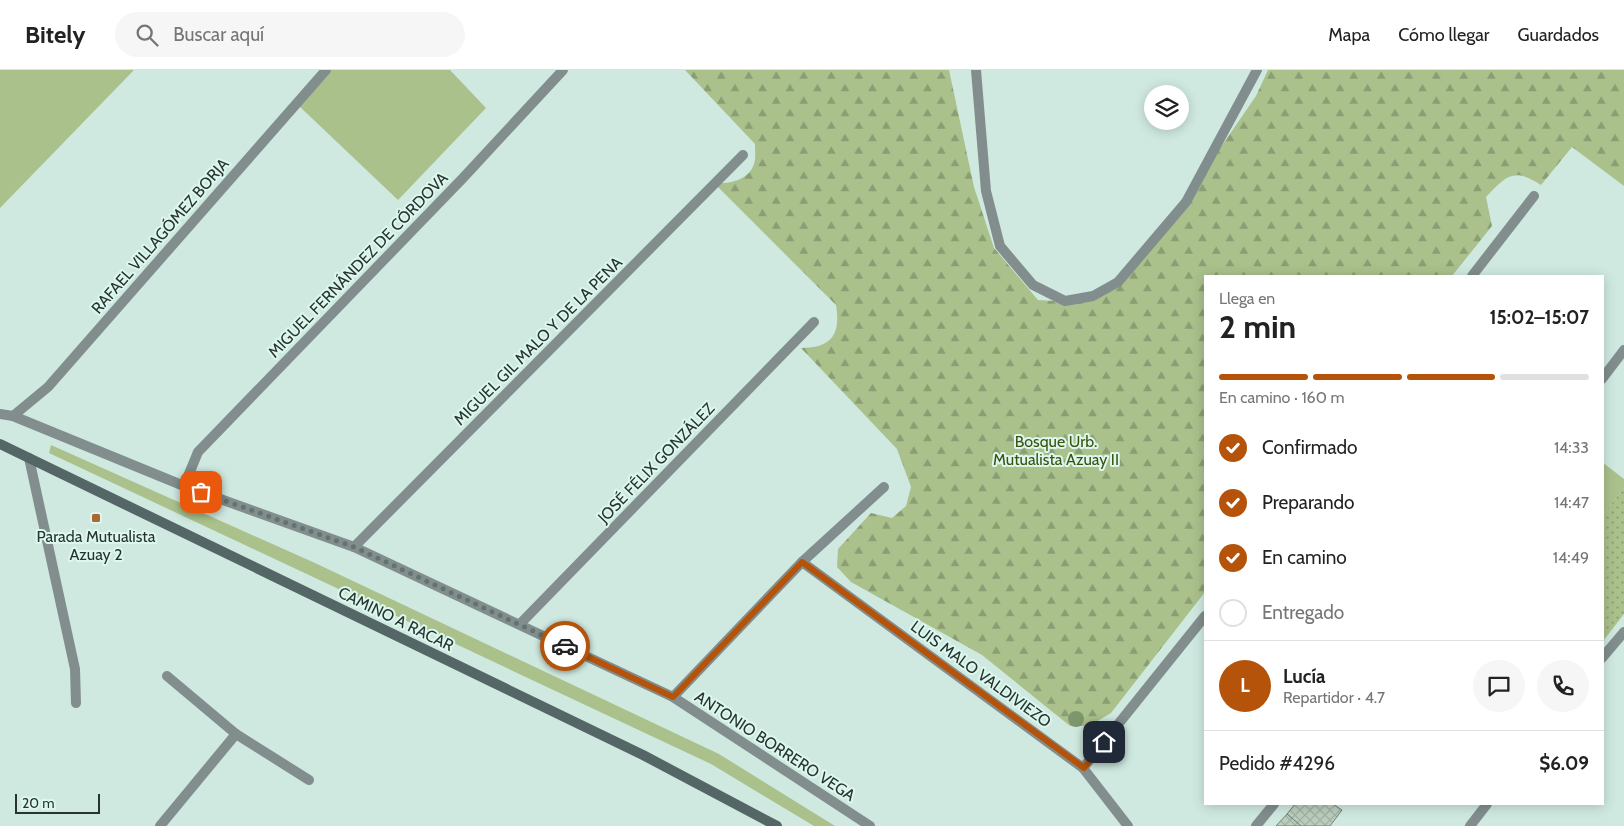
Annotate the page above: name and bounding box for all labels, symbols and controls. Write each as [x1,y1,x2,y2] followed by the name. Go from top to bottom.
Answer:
[115,12,465,57] search box
[25,20,85,49] text: Bitely
[133,21,161,49] icon: search
[173,23,264,46] text: Buscar aquí
[1328,24,1370,46] text: Mapa
[1398,24,1490,46] text: Cómo llegar
[1518,24,1599,46] text: Guardados
[1144,85,1189,130] map controls
[1144,85,1189,130] button: layers
[87,154,233,318] street label: RAFAEL VILLAGÓMEZ BORJA
[264,168,452,362] street label: MIGUEL FERNÁNDEZ DE CÓRDOVA
[450,253,626,429] street label: MIGUEL GIL MALO Y DE LA PENA
[1219,289,1275,308] text: Llega en
[1490,306,1589,329] text: 15:02–15:07
[1219,307,1296,346] text: 2 min
[1219,388,1345,407] text: En camino · 160 m
[593,399,718,528] street label: JOSÉ FÉLIX GONZÁLEZ
[993,432,1119,469] park label: Bosque Urb. Mutualista Azuay II
[1219,434,1247,462] icon: check
[1262,436,1358,459] text: Confirmado
[1554,438,1589,457] text: 14:33
[180,471,222,513] pin
[187,478,215,506] icon: bag
[1219,489,1247,517] icon: check
[1262,491,1355,514] text: Preparando
[1554,493,1589,512] text: 14:47
[90,512,102,524] marker: Parada Mutualista Azuay 2
[37,527,156,564] place label: Parada Mutualista Azuay 2
[1219,544,1247,572] icon: check
[1262,546,1347,569] text: En camino
[1553,548,1589,567] text: 14:49
[335,583,457,655] street label: CAMINO A RACAR
[1262,601,1344,624] text: Entregado
[907,617,1055,731] street label: LUIS MALO VALDIVIEZO
[540,621,590,671] courier
[551,632,579,660] icon: car
[1473,660,1525,712] button: chat
[1537,660,1589,712] button: phone
[1283,665,1326,688] text: Lucía
[1240,674,1250,697] text: L
[691,687,859,805] street label: ANTONIO BORRERO VEGA
[1283,688,1385,707] text: Repartidor · 4.7
[1083,721,1125,763] pin
[1090,728,1118,756] icon: home
[1219,752,1335,775] text: Pedido #4296
[1539,752,1589,775] text: $6.09
[15,791,100,814] scale bar
[22,794,55,812] text: 20 m

